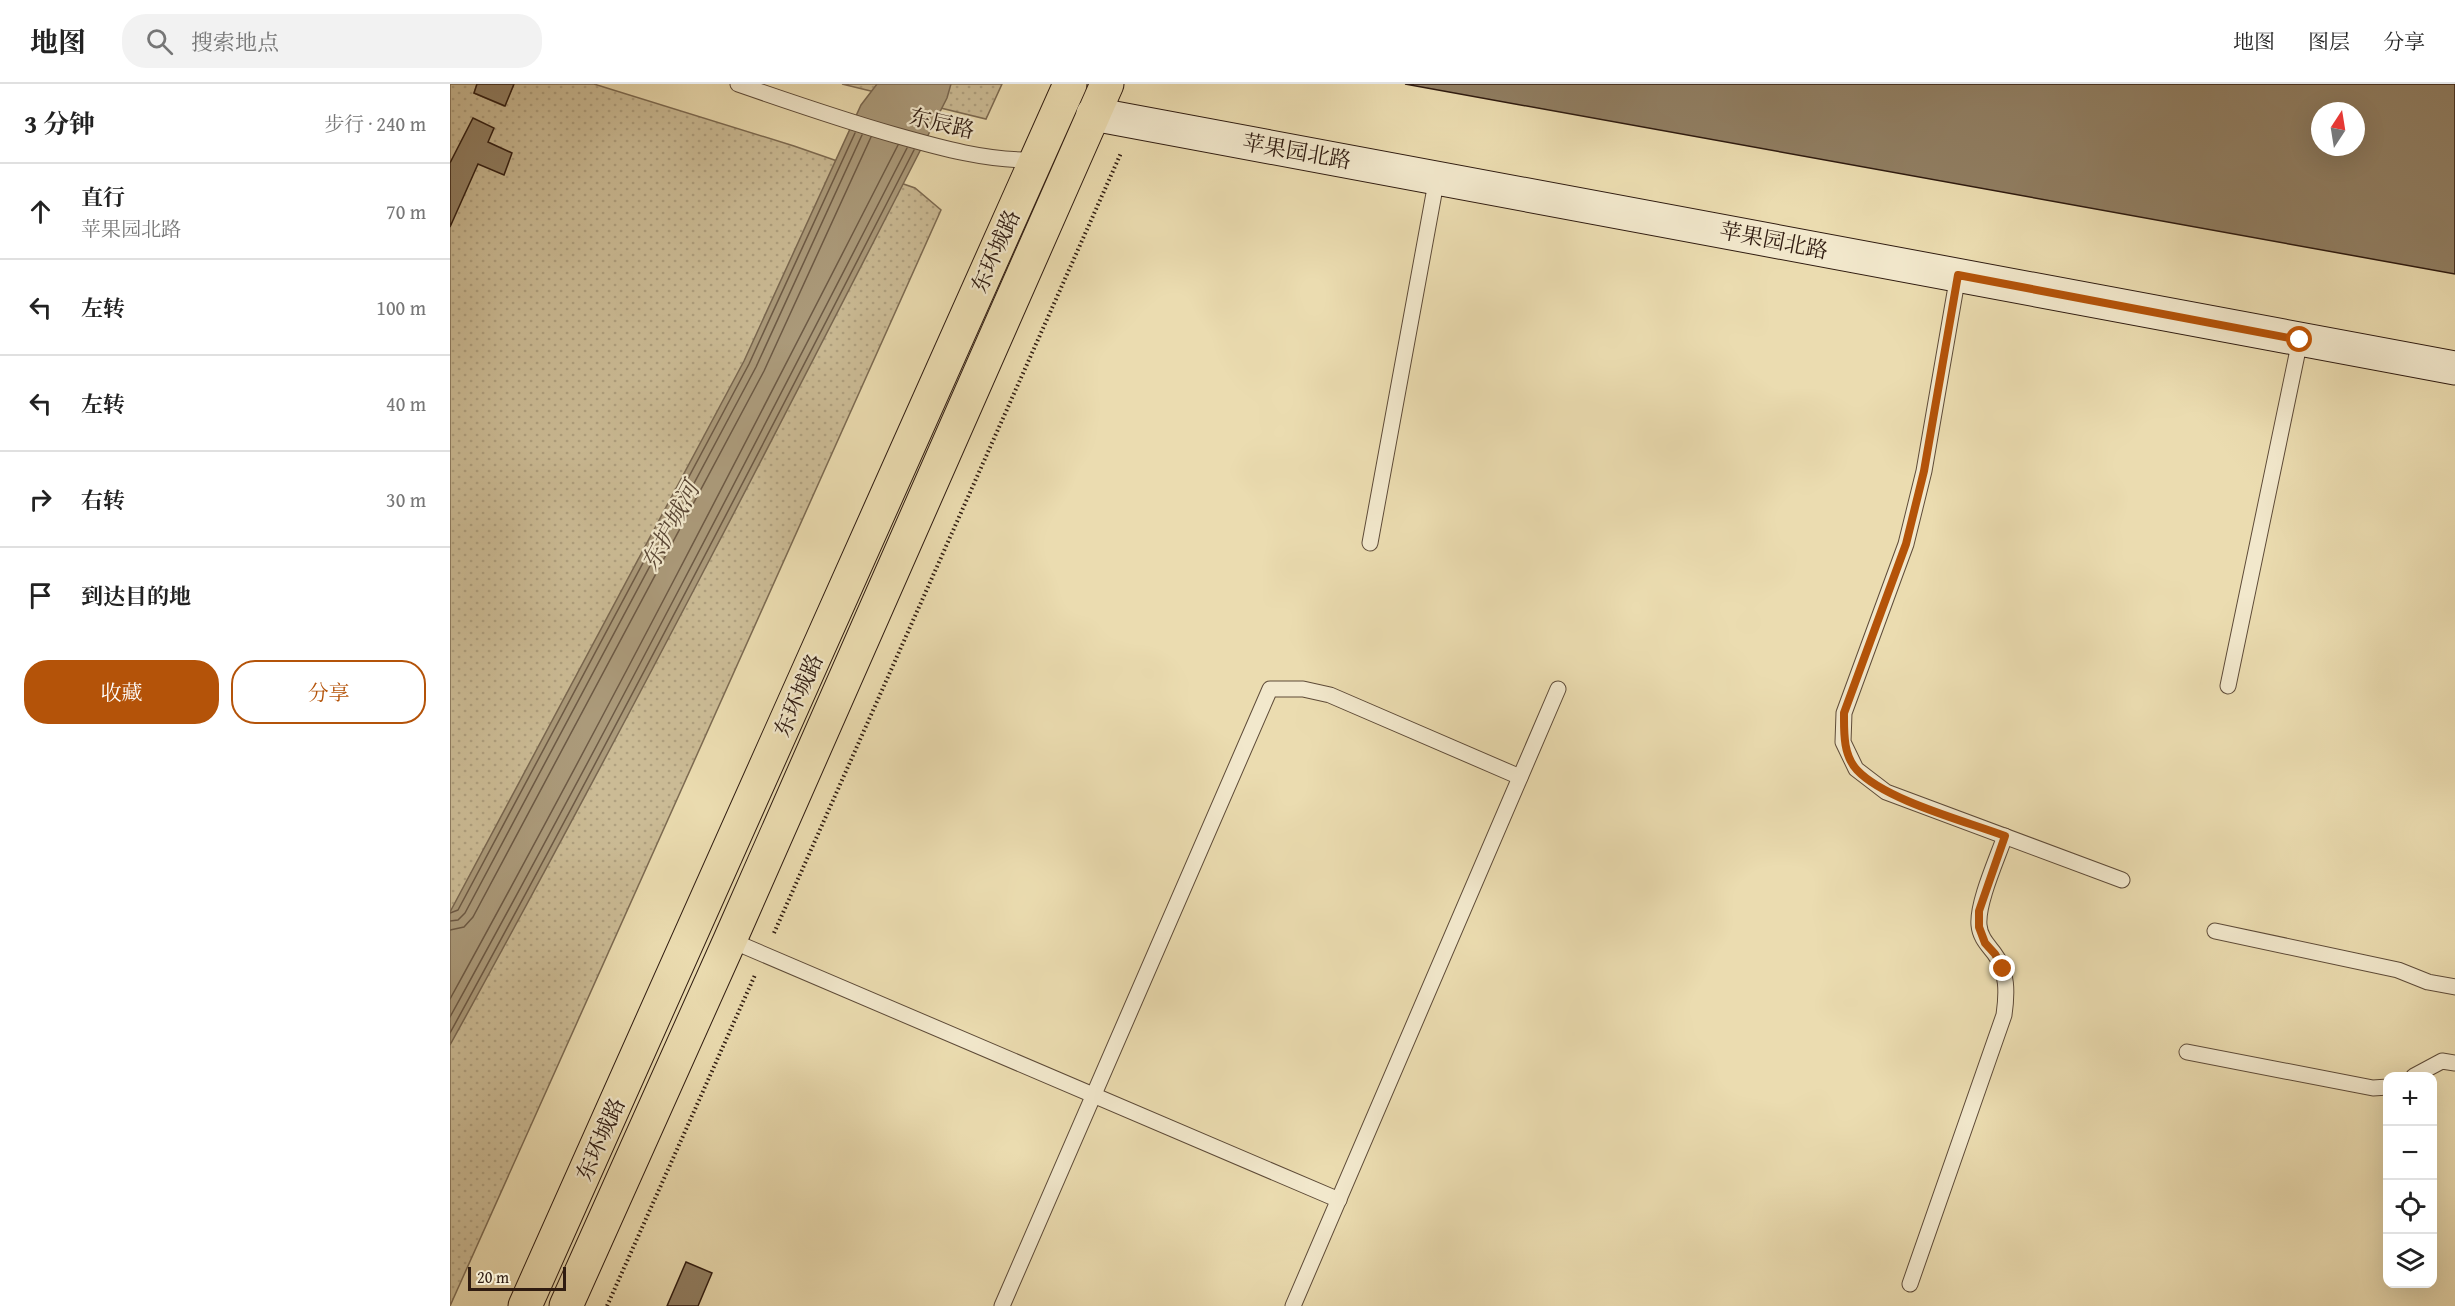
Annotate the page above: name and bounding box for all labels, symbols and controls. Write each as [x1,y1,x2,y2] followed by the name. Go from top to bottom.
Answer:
[122,14,542,68] search box
[30,21,86,62] text: 地图
[143,25,176,58] icon: search
[191,26,279,58] text: 搜索地点
[2233,26,2275,57] text: 地图
[2308,26,2350,57] text: 图层
[2383,26,2425,57] text: 分享
[906,100,978,146] street label: 东辰路
[2311,102,2365,156] north arrow
[24,104,95,143] text: 3 分钟
[324,109,426,138] text: 步行 · 240 m
[1240,126,1354,176] street label: 苹果园北路
[81,181,125,213] text: 直行
[24,195,57,228] icon: ahead
[386,197,426,226] text: 70 m
[962,204,1028,298] street label: 东环城路
[81,214,181,243] text: 苹果园北路
[1717,214,1831,266] street label: 苹果园北路
[24,291,57,324] icon: left
[81,292,125,324] text: 左转
[376,293,426,322] text: 100 m
[2286,326,2312,352] route start
[24,387,57,420] icon: left
[81,388,125,420] text: 左转
[386,389,426,418] text: 40 m
[632,472,710,577] water label: 东护城河
[24,483,57,516] icon: right
[81,484,125,516] text: 右转
[386,485,426,514] text: 30 m
[24,579,57,612] icon: arrive
[81,580,191,612] text: 到达目的地
[765,648,831,742] street label: 东环城路
[24,660,219,724] button: 收藏
[231,660,426,724] button: 分享
[1989,955,2015,981] route end
[2383,1072,2437,1288] map controls
[2383,1072,2437,1126] button: +
[567,1092,633,1186] street label: 东环城路
[2383,1126,2437,1180] button: −
[2383,1180,2437,1234] button: locate
[2383,1234,2437,1288] button: layers
[468,1264,566,1292] scale bar
[477,1265,509,1289] text: 20 m

